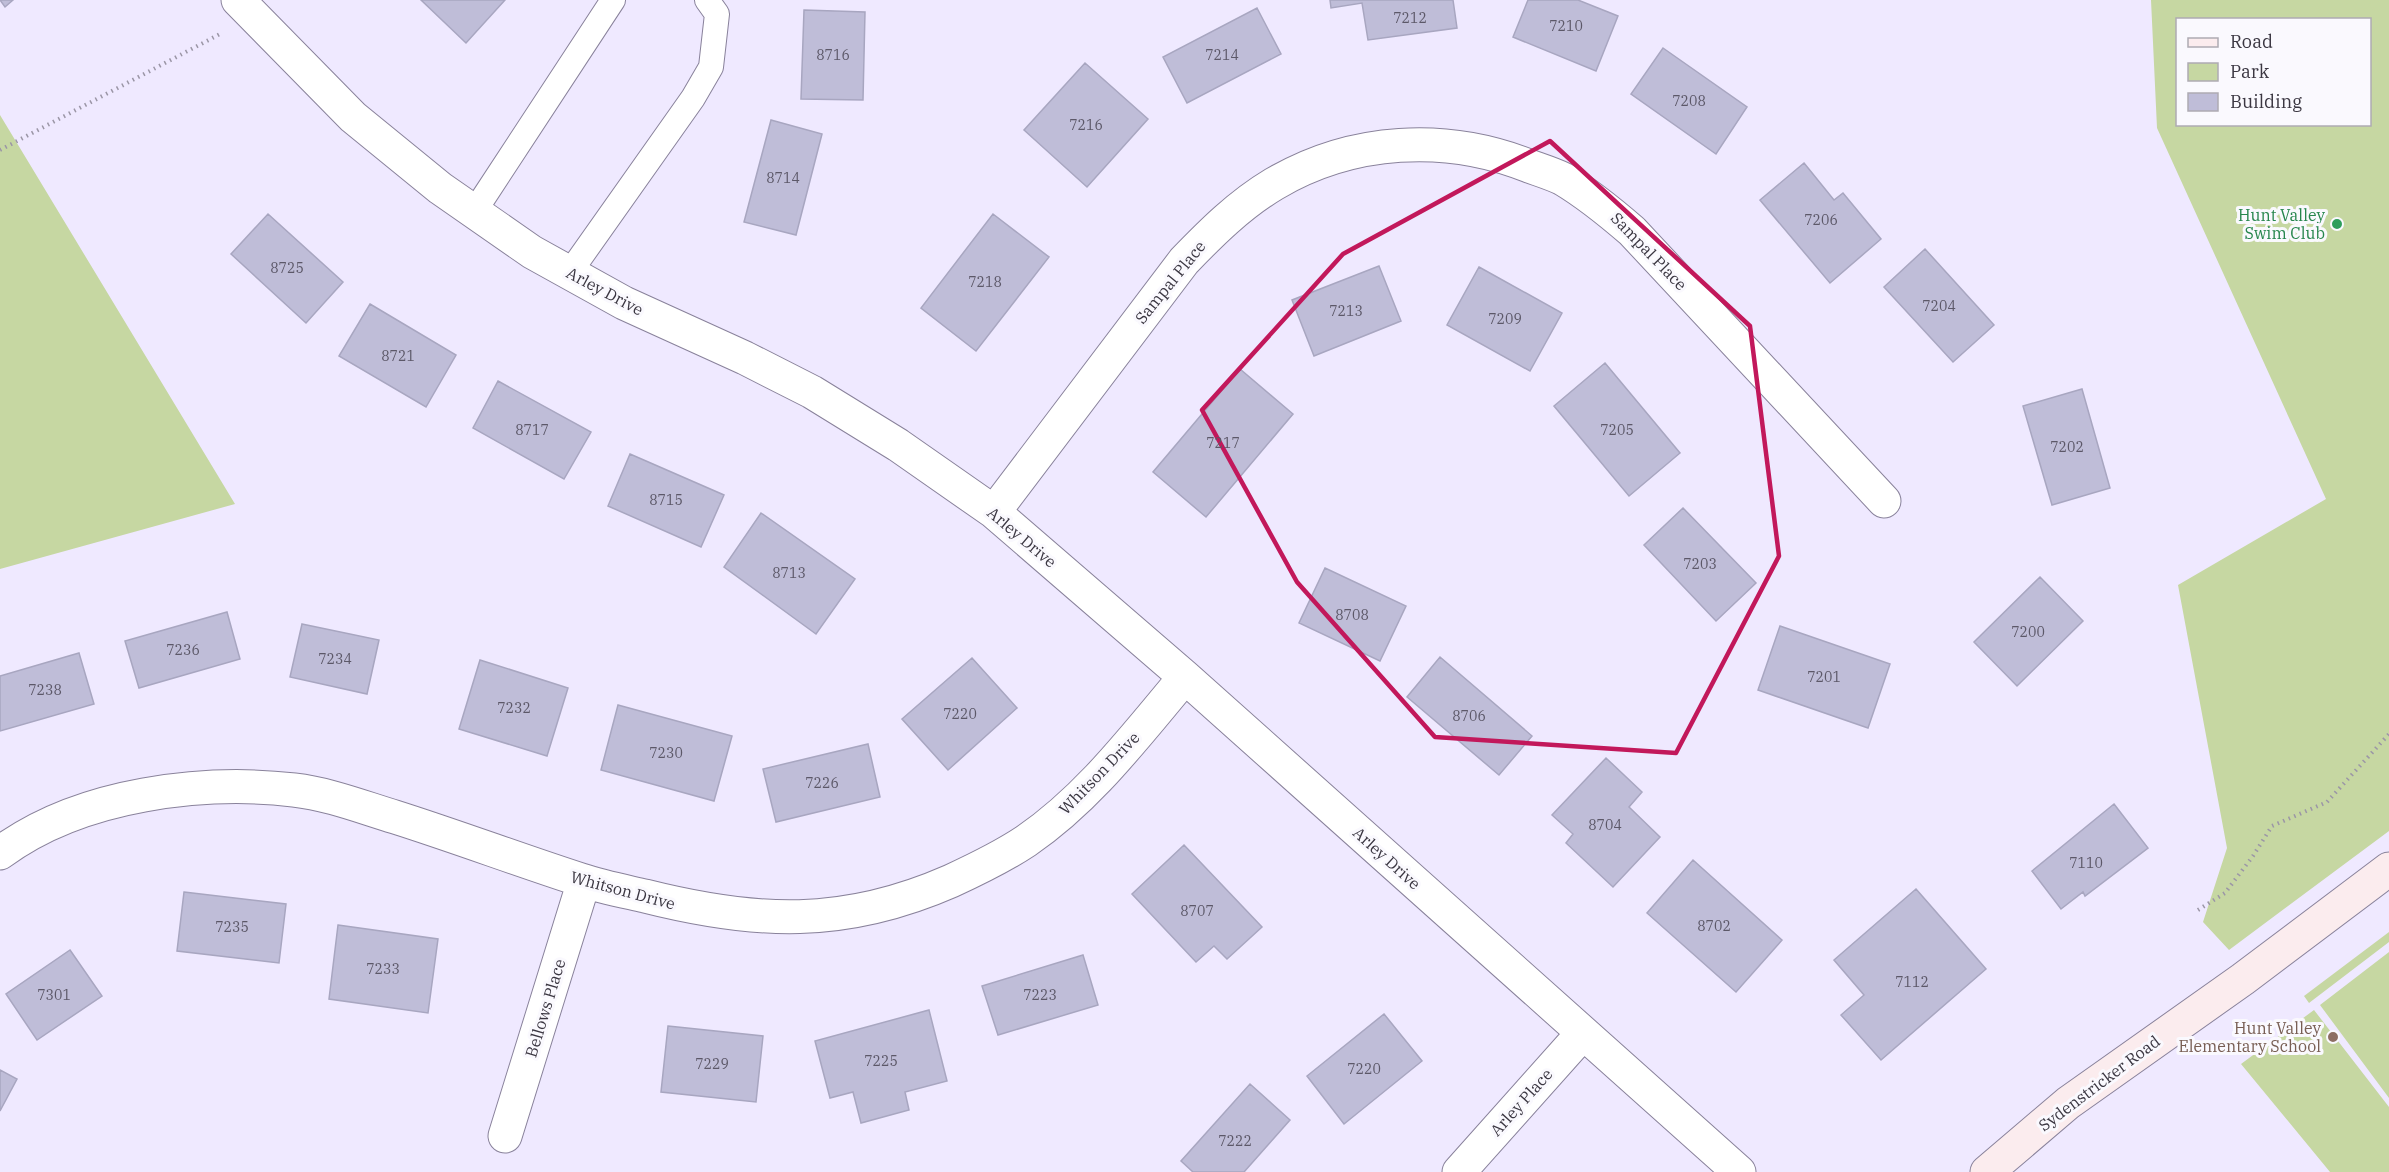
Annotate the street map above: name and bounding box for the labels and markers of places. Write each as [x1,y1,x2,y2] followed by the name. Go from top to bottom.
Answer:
[2238,205,2325,243] place label: Hunt Valley Swim Club
[2330,217,2344,231] marker: Hunt Valley Swim Club
[2178,1018,2321,1056] place label: Hunt Valley Elementary School
[2326,1030,2340,1044] marker: Hunt Valley Elementary School

